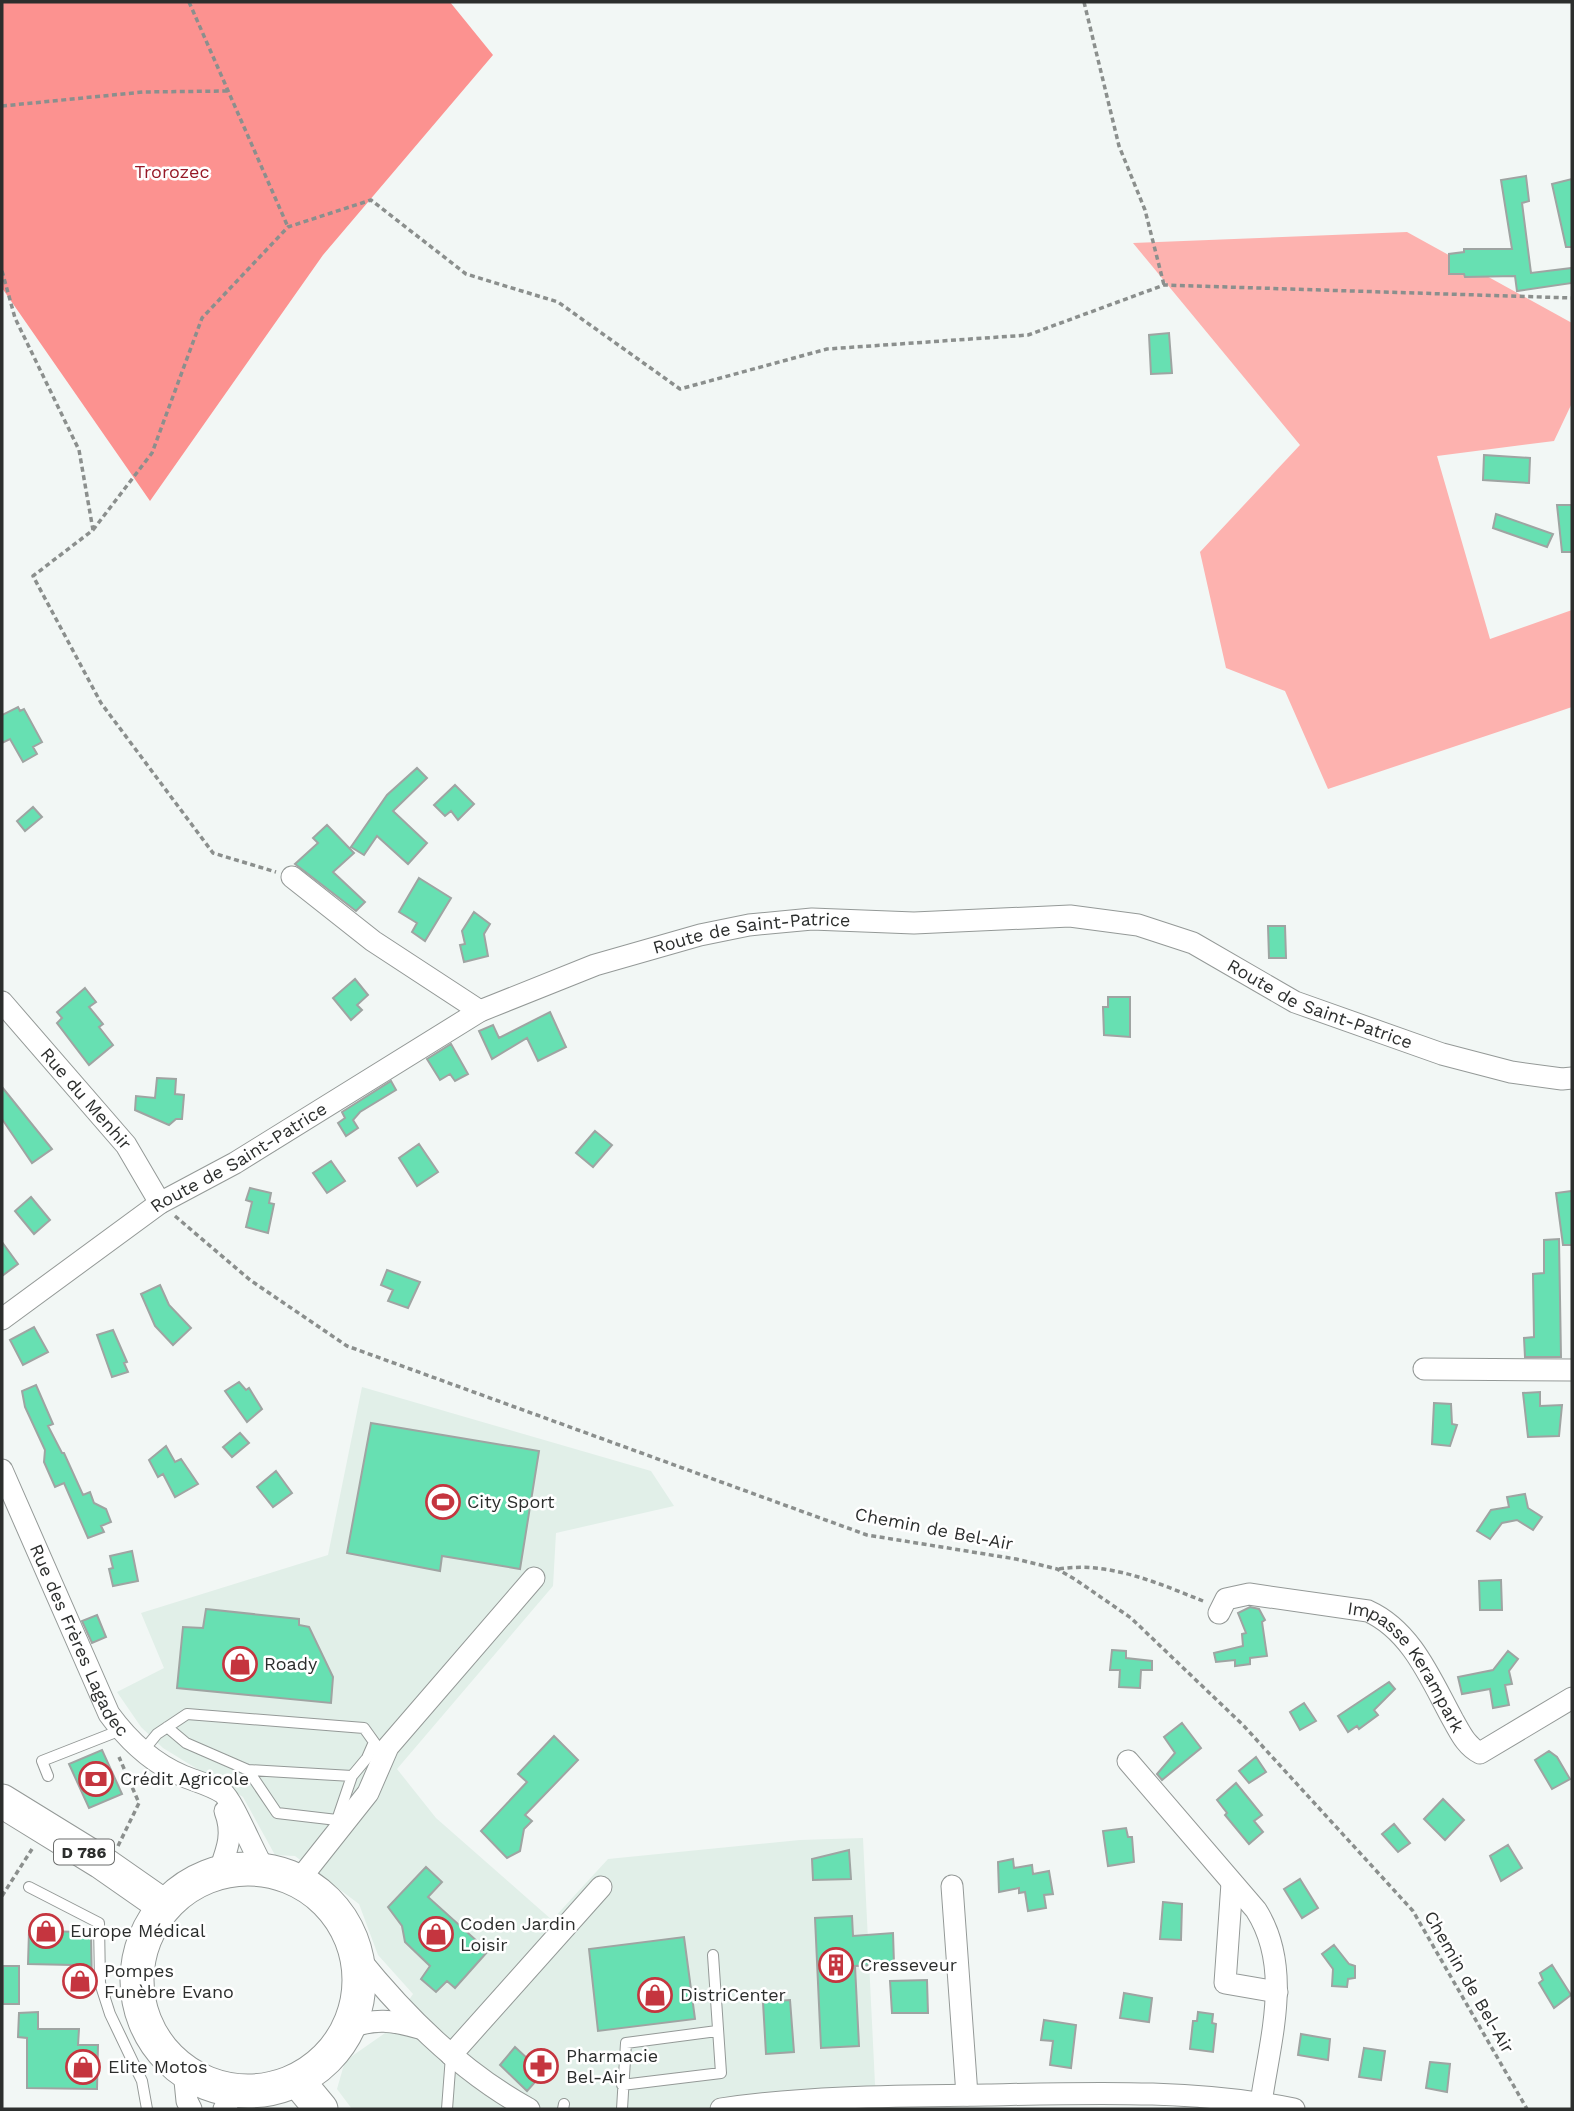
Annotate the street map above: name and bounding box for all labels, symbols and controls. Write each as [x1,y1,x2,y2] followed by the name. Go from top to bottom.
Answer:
[134,161,210,182] park label: Trorozec
[650,908,851,958] street label: Route de Saint-Patrice
[1224,954,1416,1053] street label: Route de Saint-Patrice
[36,1043,136,1154] street label: Rue du Menhir
[146,1098,331,1217] street label: Route de Saint-Patrice
[424,1483,462,1521] sports icon: City Sport
[467,1491,555,1512] place label: City Sport
[853,1503,1015,1554] street label: Chemin de Bel-Air
[26,1541,133,1740] street label: Rue des Frères Lagadec
[1346,1597,1469,1736] street label: Impasse Kerampark
[221,1645,259,1683] shop icon: Roady
[264,1653,318,1674] place label: Roady
[77,1760,115,1798] bank icon: Crédit Agricole
[120,1768,249,1789] place label: Crédit Agricole
[54,1840,114,1864] road number: D 786
[1420,1907,1519,2057] street label: Chemin de Bel-Air
[27,1912,65,1950] shop icon: Europe Médical
[460,1913,576,1955] place label: Coden Jardin Loisir
[417,1915,455,1953] shop icon: Coden Jardin Loisir
[70,1920,206,1941] place label: Europe Médical
[817,1946,855,1984] building icon: Cresseveur
[860,1954,957,1975] place label: Cresseveur
[104,1960,234,2002] place label: Pompes Funèbre Evano
[61,1962,99,2000] shop icon: Pompes Funèbre Evano
[636,1976,674,2014] shop icon: DistriCenter
[680,1984,786,2005] place label: DistriCenter
[566,2045,658,2087] place label: Pharmacie Bel-Air
[522,2047,560,2085] pharmacy icon: Pharmacie Bel-Air
[64,2048,102,2086] shop icon: Elite Motos
[108,2056,208,2077] place label: Elite Motos

